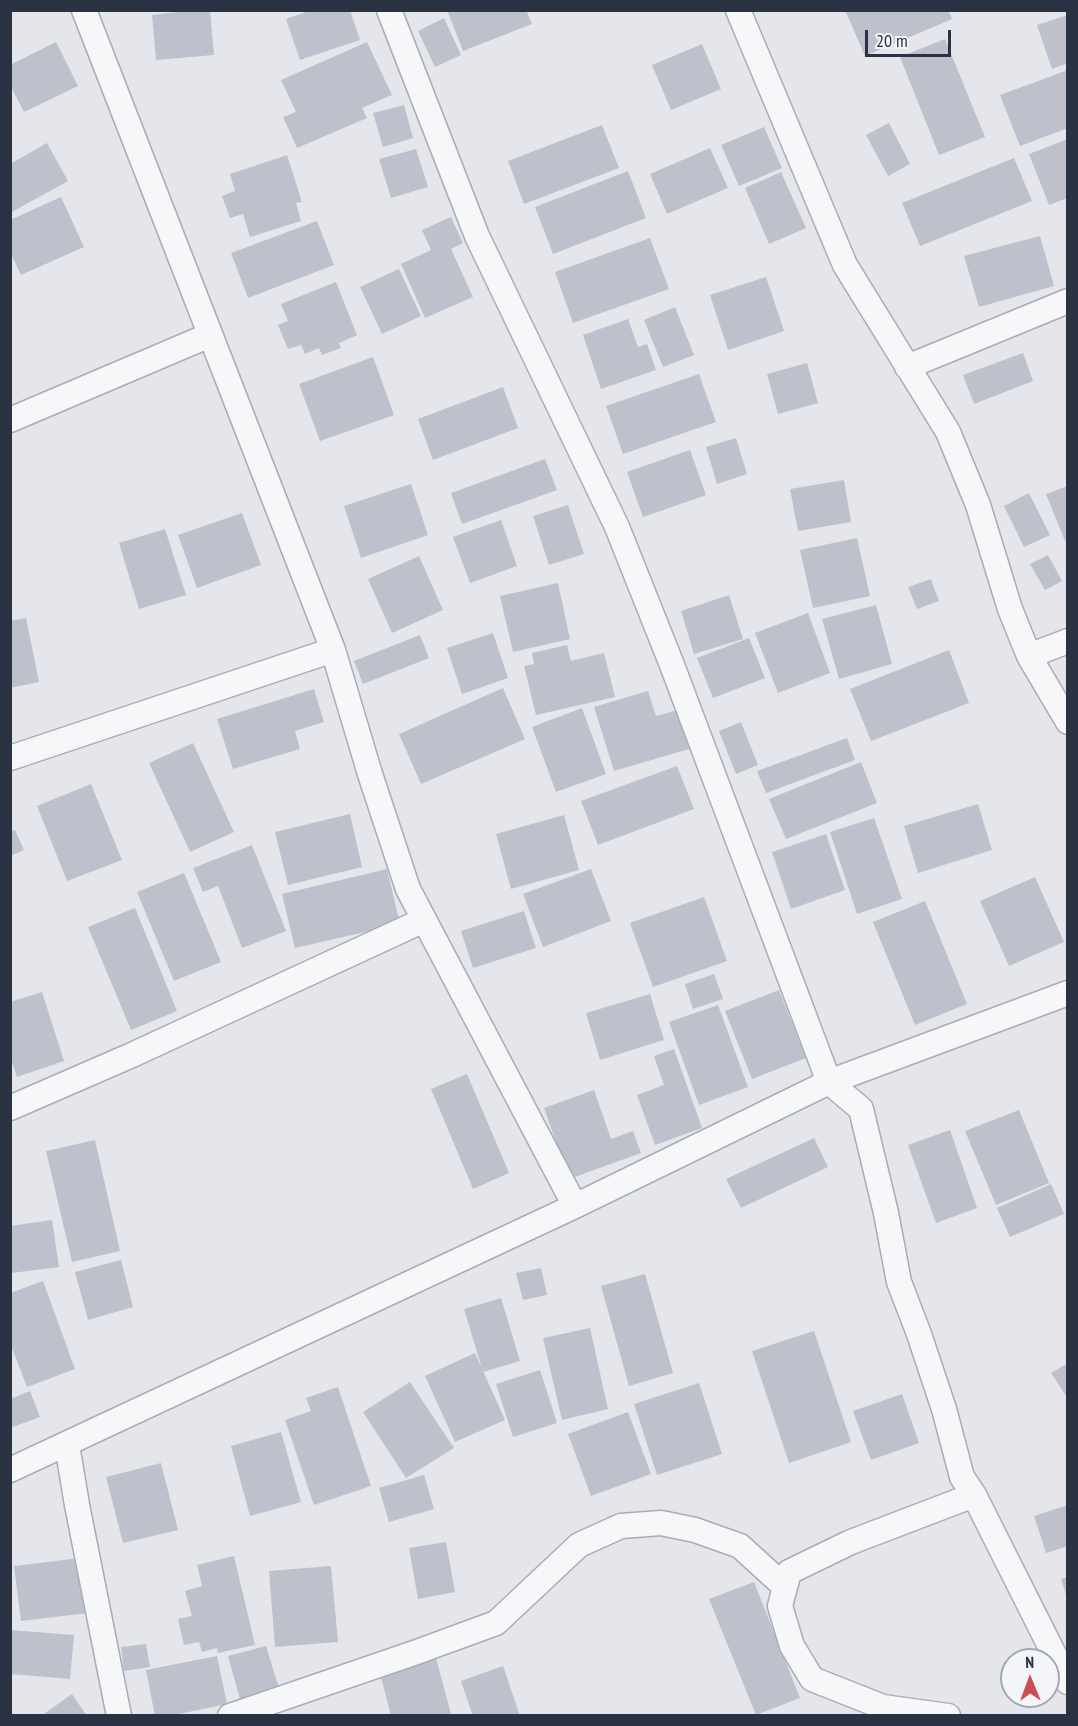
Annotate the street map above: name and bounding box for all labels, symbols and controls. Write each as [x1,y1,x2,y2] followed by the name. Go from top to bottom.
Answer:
[868,18,954,56] scale bar
[876,29,908,52] text: 20 m
[1000,1648,1060,1708] north arrow
[1025,1652,1034,1672] text: N

